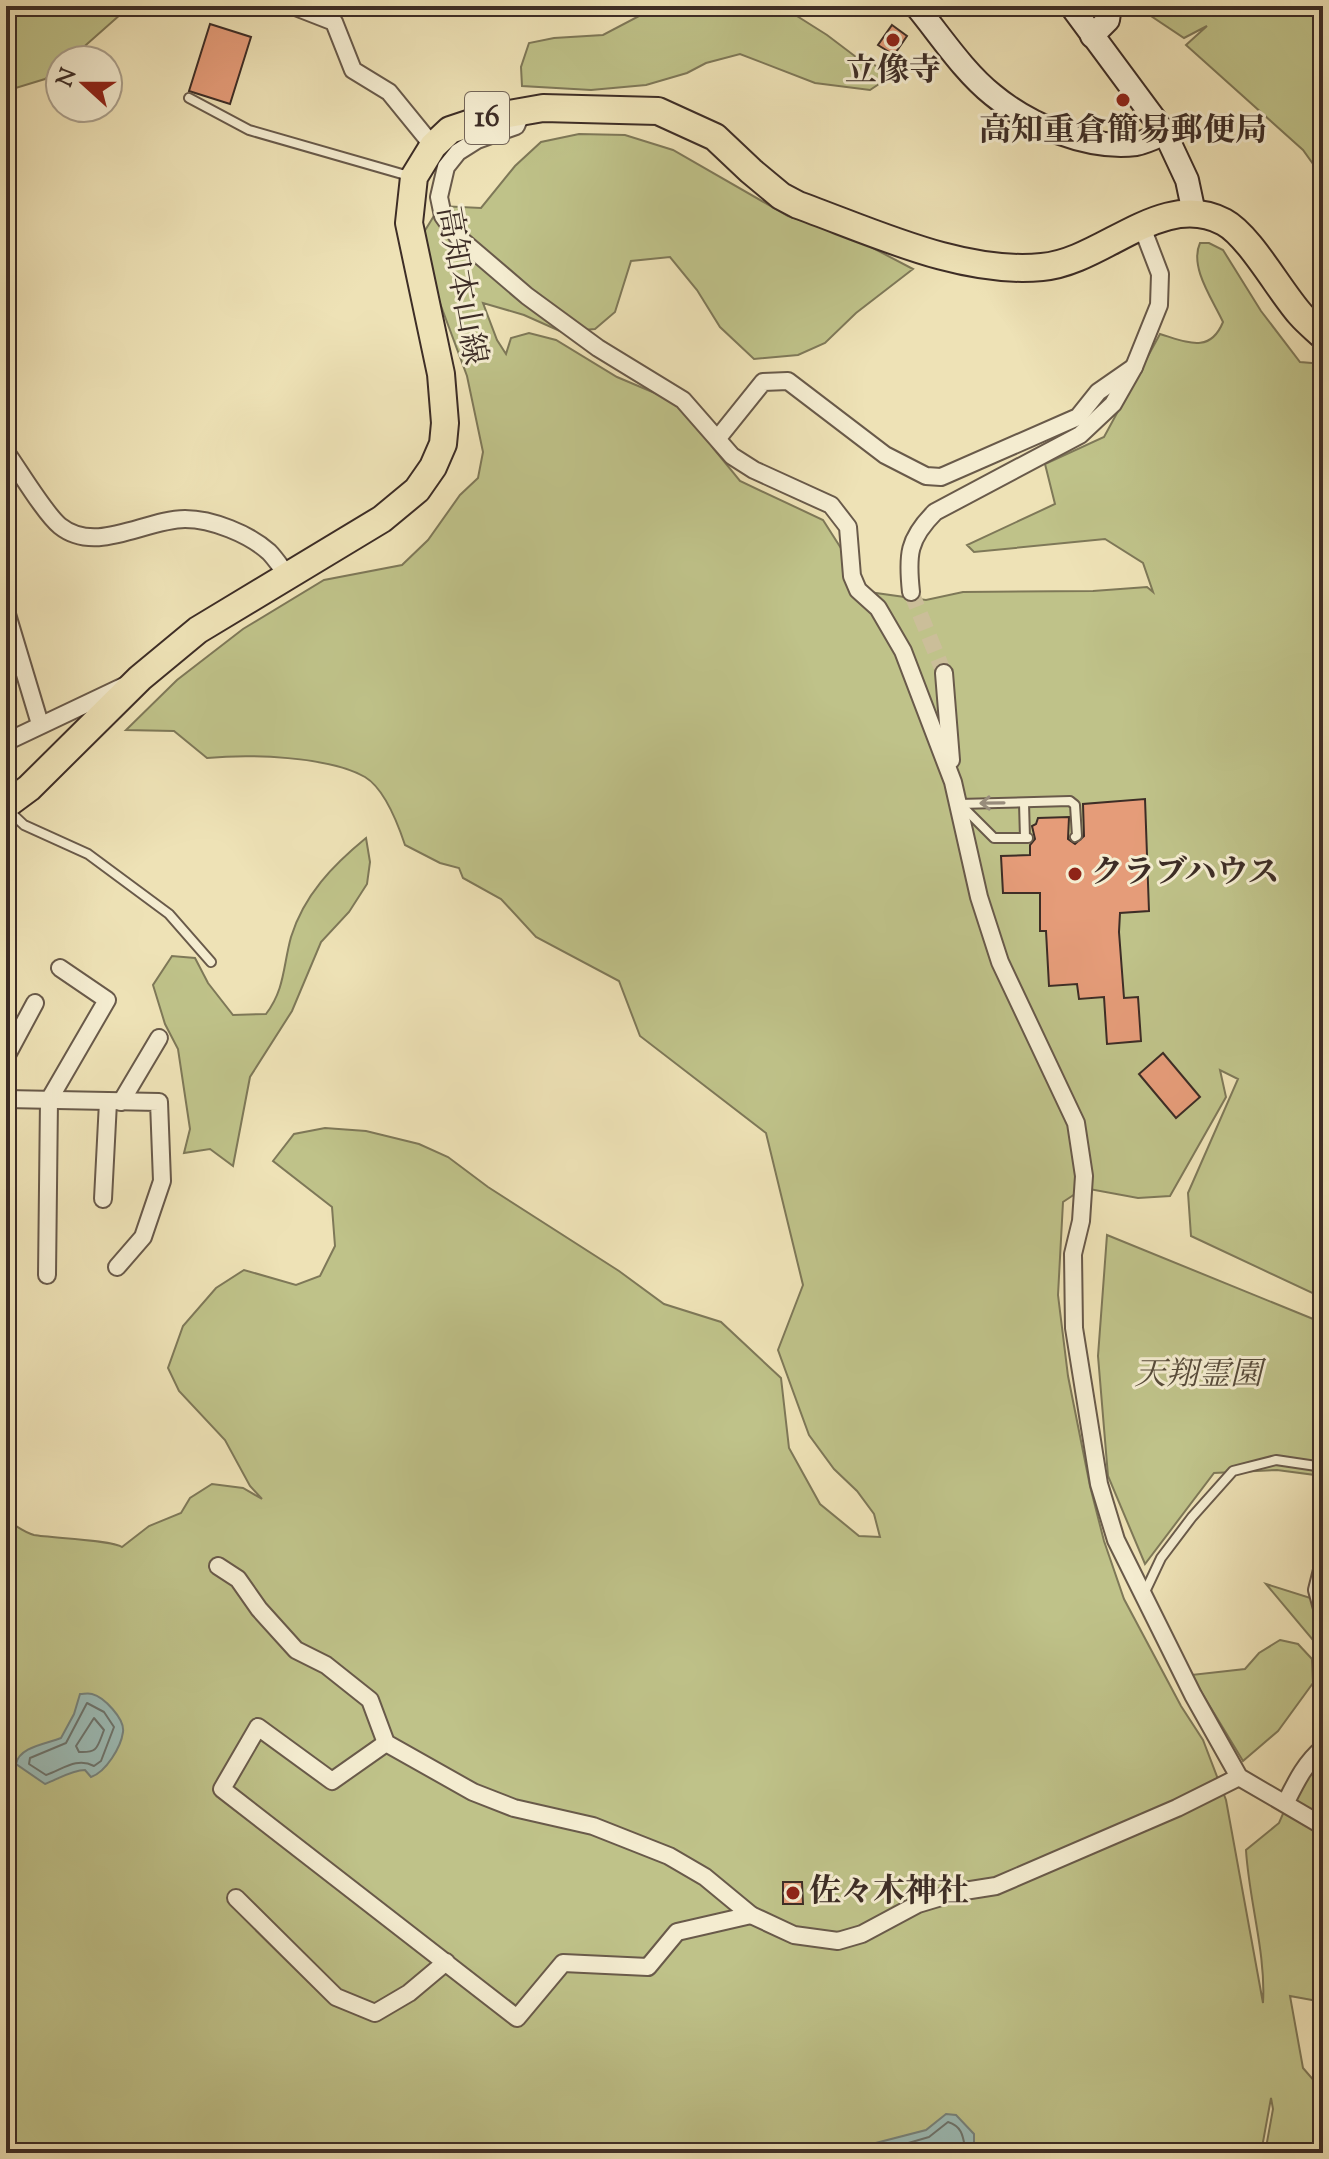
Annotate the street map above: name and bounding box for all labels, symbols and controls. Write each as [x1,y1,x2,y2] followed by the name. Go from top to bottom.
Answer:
[884,31,902,49] marker: 立像寺
[44,44,124,124] north arrow
[845,49,941,95] place label: 立像寺
[50,64,86,92] text: N
[1114,91,1132,109] marker: 高知重倉簡易郵便局
[465,92,509,144] road number: 16
[979,109,1267,155] place label: 高知重倉簡易郵便局
[423,203,497,369] street label: 高知本山線
[979,795,1006,811] one-way arrow
[1091,851,1279,897] place label: クラブハウス
[1066,865,1084,883] marker: クラブハウス
[1134,1353,1267,1399] park label: 天翔霊園
[809,1870,969,1916] place label: 佐々木神社
[784,1884,802,1902] marker: 佐々木神社

